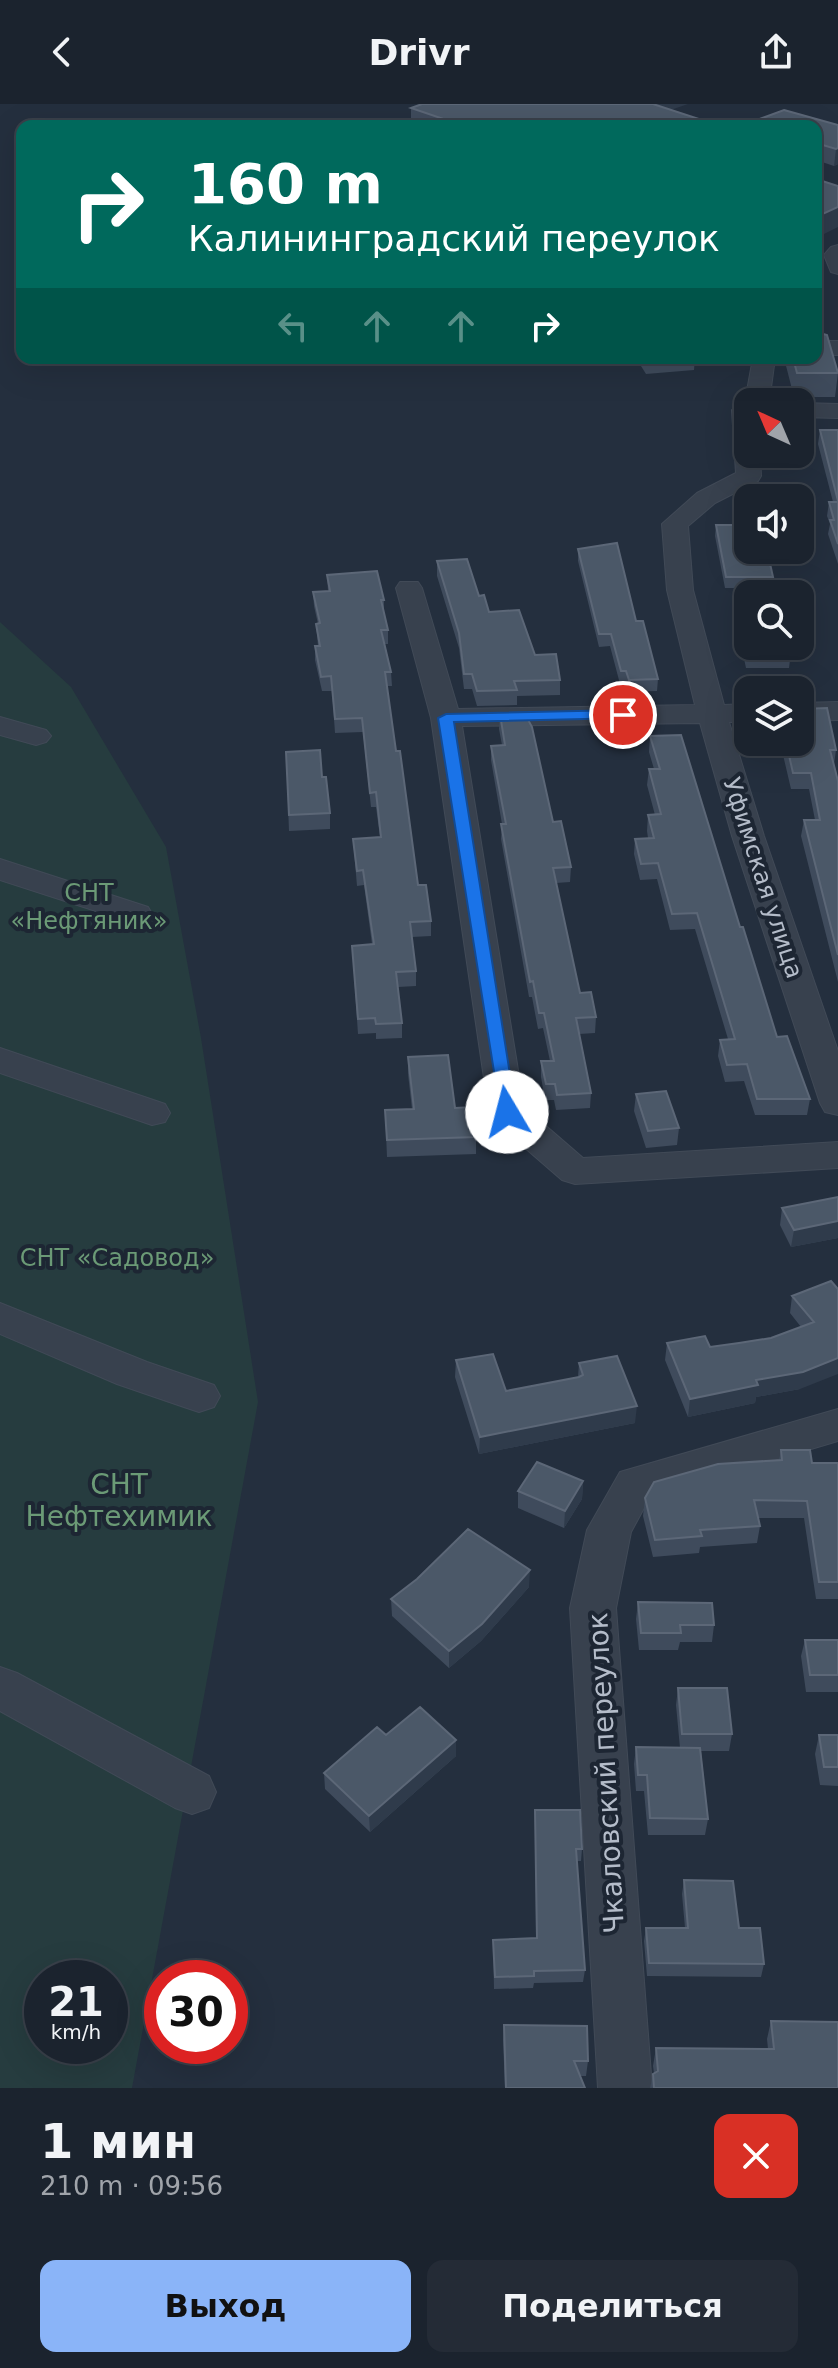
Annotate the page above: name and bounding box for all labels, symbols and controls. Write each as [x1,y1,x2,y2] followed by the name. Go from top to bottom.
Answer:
[40,30,84,74] icon: back
[754,30,798,74] icon: share
[368,32,470,73] text: Drivr
[188,151,383,216] text: 160 m
[56,152,160,256] icon: right
[188,218,720,259] text: Калининградский переулок
[271,304,315,348] icon: left
[355,304,399,348] icon: ahead
[439,304,483,348] icon: ahead
[523,304,567,348] icon: right
[734,388,814,468] north arrow
[734,388,814,756] map controls
[734,484,814,564] button: sound
[734,580,814,660] button: search
[734,676,814,756] button: layers
[589,681,657,749] pin
[601,693,645,737] icon: arrive
[717,774,809,982] street label: Уфимская улица
[11,879,167,935] park label: СНТ «Нефтяник»
[465,1070,549,1154] position arrow
[20,1244,214,1272] park label: СНТ «Садовод»
[26,1468,212,1533] park label: СНТ Нефтехимик
[581,1612,631,1934] street label: Чкаловский переулок
[144,1960,248,2064] speed limit sign: 30
[48,1979,104,2025] text: 21
[51,2020,101,2044] text: km/h
[40,2113,196,2169] text: 1 мин
[714,2114,798,2198] button: close
[40,2171,223,2201] text: 210 m · 09:56
[40,2260,411,2352] button: Выход
[427,2260,798,2352] button: Поделиться

